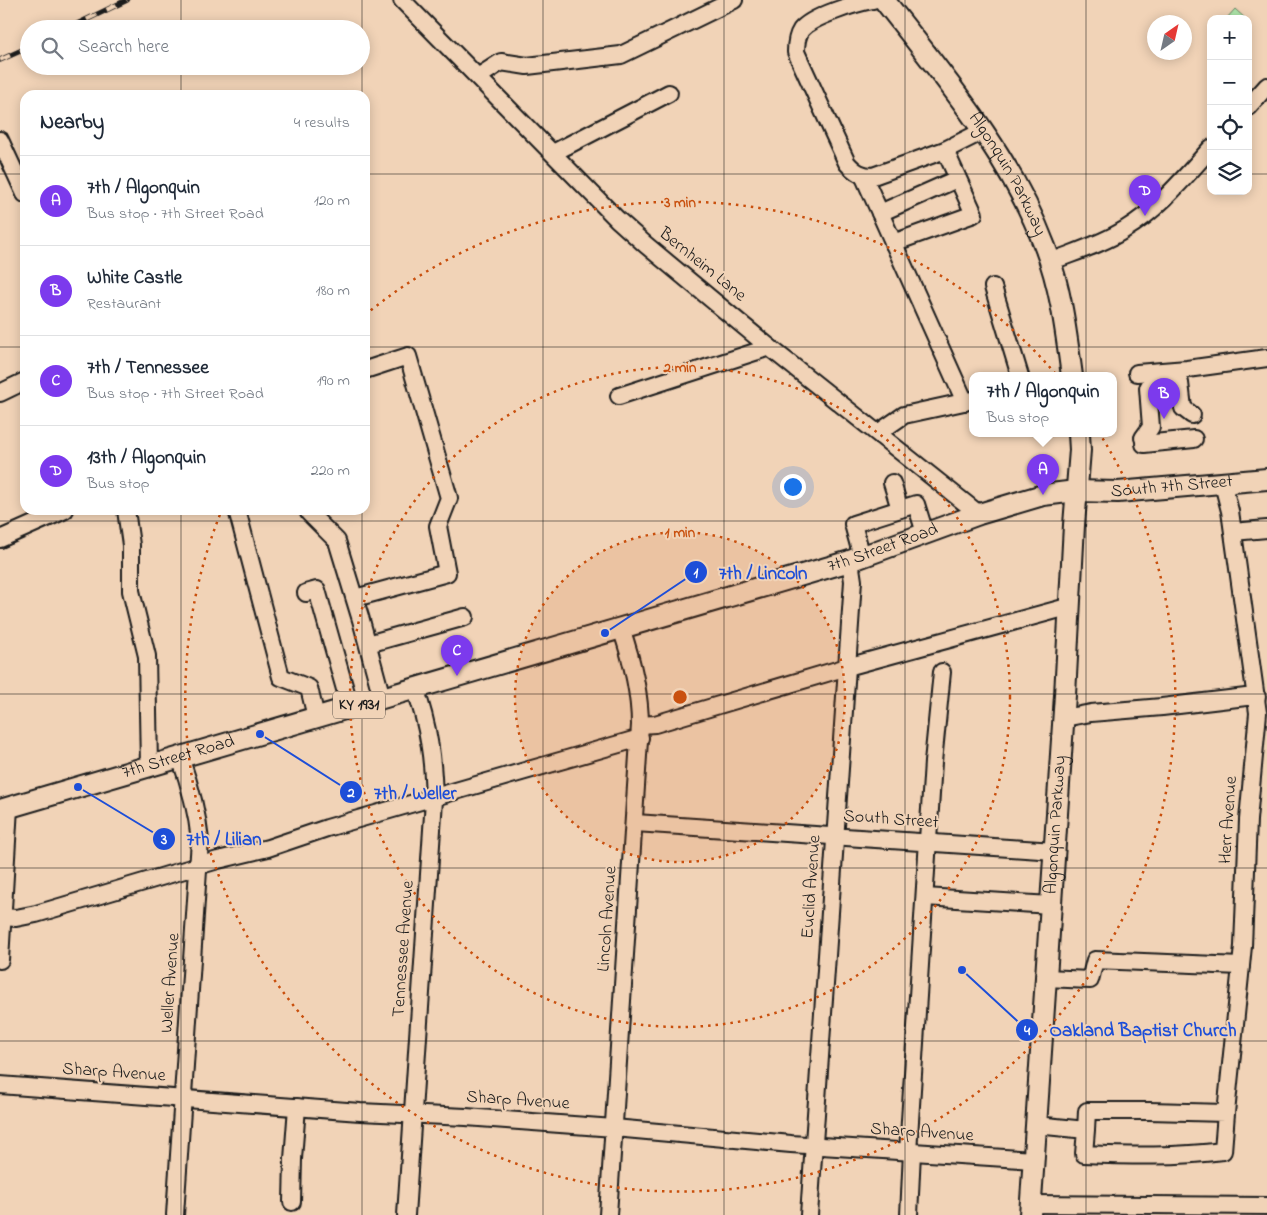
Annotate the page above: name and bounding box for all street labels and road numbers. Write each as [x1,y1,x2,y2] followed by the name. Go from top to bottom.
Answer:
[961,107,1052,240] street label: Algonquin Parkway
[652,221,752,309] street label: Bernheim Lane
[1111,469,1234,505] street label: South 7th Street
[825,517,942,580] street label: 7th Street Road
[333,692,385,718] road number: KY 1931
[119,729,238,786] street label: 7th Street Road
[1039,755,1074,895] street label: Algonquin Parkway
[1213,774,1245,865] street label: Herr Avenue
[842,804,940,836] street label: South Street
[795,833,829,940] street label: Euclid Avenue
[591,864,625,973] street label: Lincoln Avenue
[386,879,422,1018] street label: Tennessee Avenue
[155,931,188,1034] street label: Weller Avenue
[61,1056,167,1090] street label: Sharp Avenue
[465,1084,571,1118] street label: Sharp Avenue
[869,1116,975,1150] street label: Sharp Avenue

